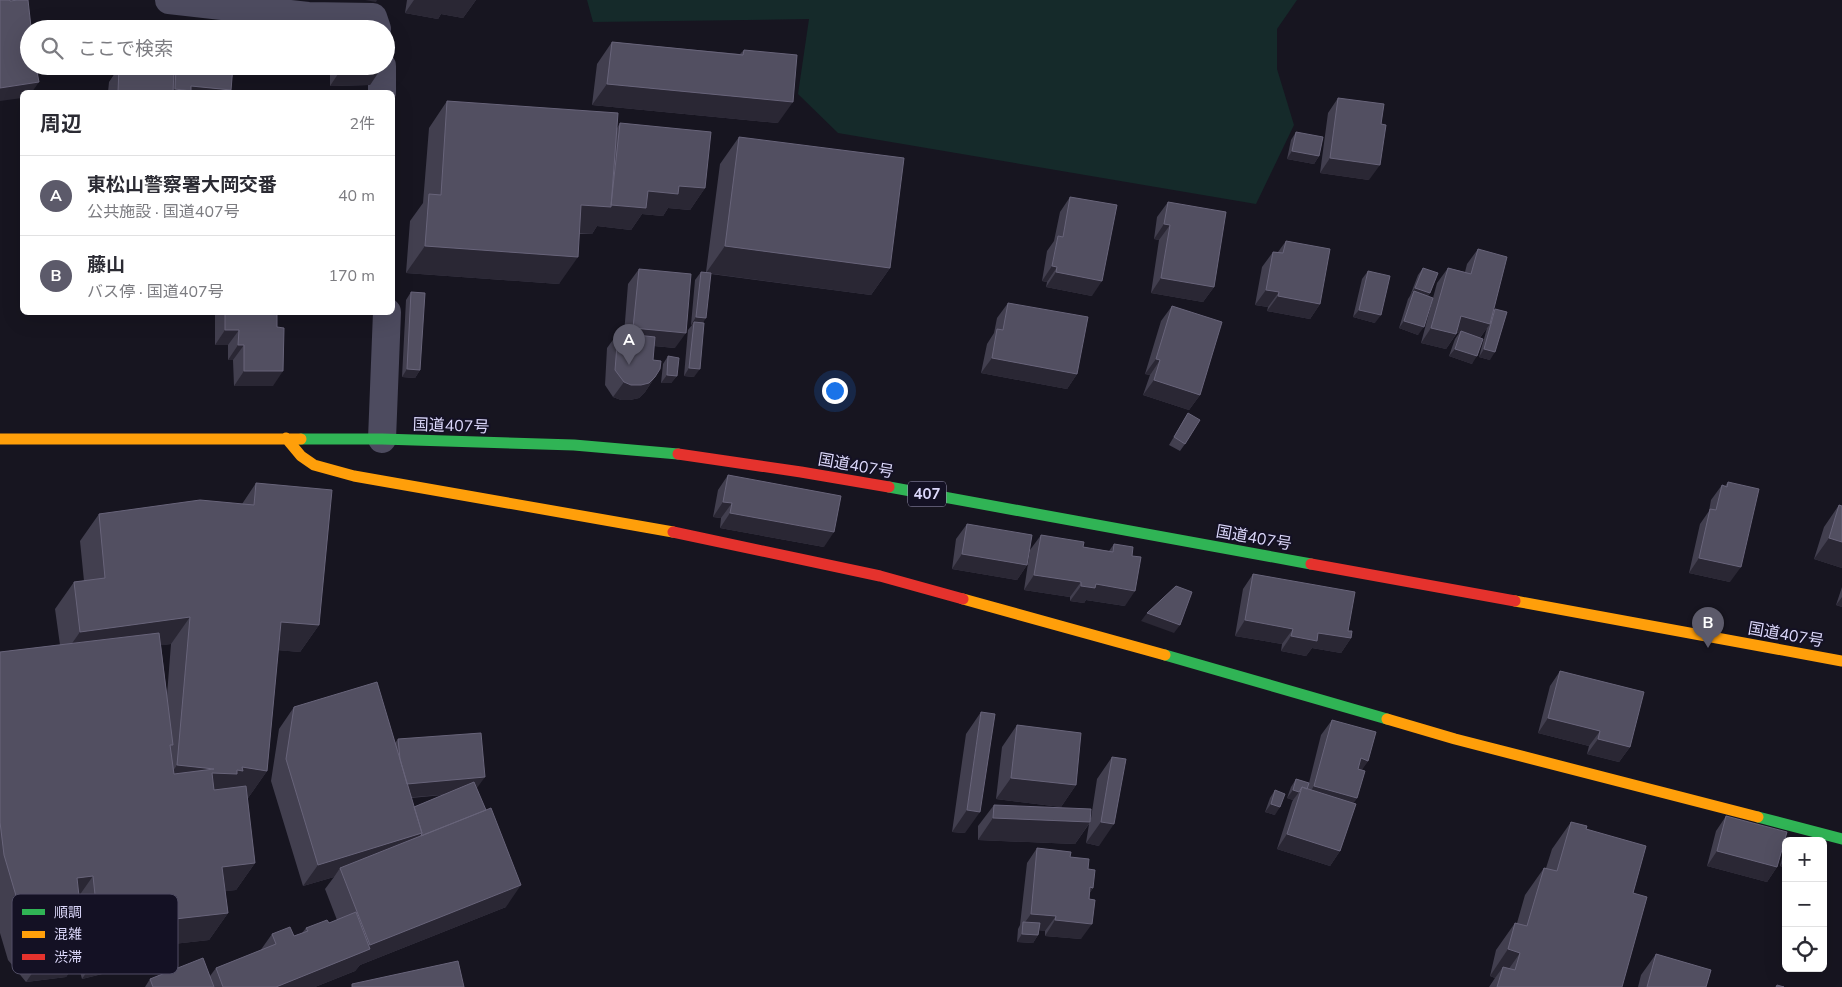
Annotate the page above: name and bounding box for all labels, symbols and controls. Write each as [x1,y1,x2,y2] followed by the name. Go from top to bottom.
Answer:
[20,20,395,75] search box
[38,34,66,62] icon: search
[78,36,173,62] text: ここで検索
[40,110,82,138] text: 周辺
[349,113,375,135] text: 2件
[87,172,277,198] text: 東松山警察署大岡交番
[50,185,62,207] text: A
[338,185,375,207] text: 40 m
[87,201,240,223] text: 公共施設 · 国道407号
[87,252,125,278] text: 藤山
[50,265,62,287] text: B
[328,265,375,287] text: 170 m
[87,281,224,303] text: バス停 · 国道407号
[613,324,645,365] pin: A
[822,378,848,404] your location
[412,414,490,438] street label: 国道407号
[816,448,896,483] street label: 国道407号
[908,482,946,506] road number: 407
[1214,520,1294,555] street label: 国道407号
[1692,607,1724,648] pin: B
[1746,617,1826,652] street label: 国道407号
[1782,837,1827,972] map controls
[1782,837,1827,882] button: +
[1782,882,1827,927] button: −
[12,894,178,974] legend
[54,903,82,922] text: 順調
[54,925,82,944] text: 混雑
[1782,927,1827,972] button: locate
[54,948,82,967] text: 渋滞

